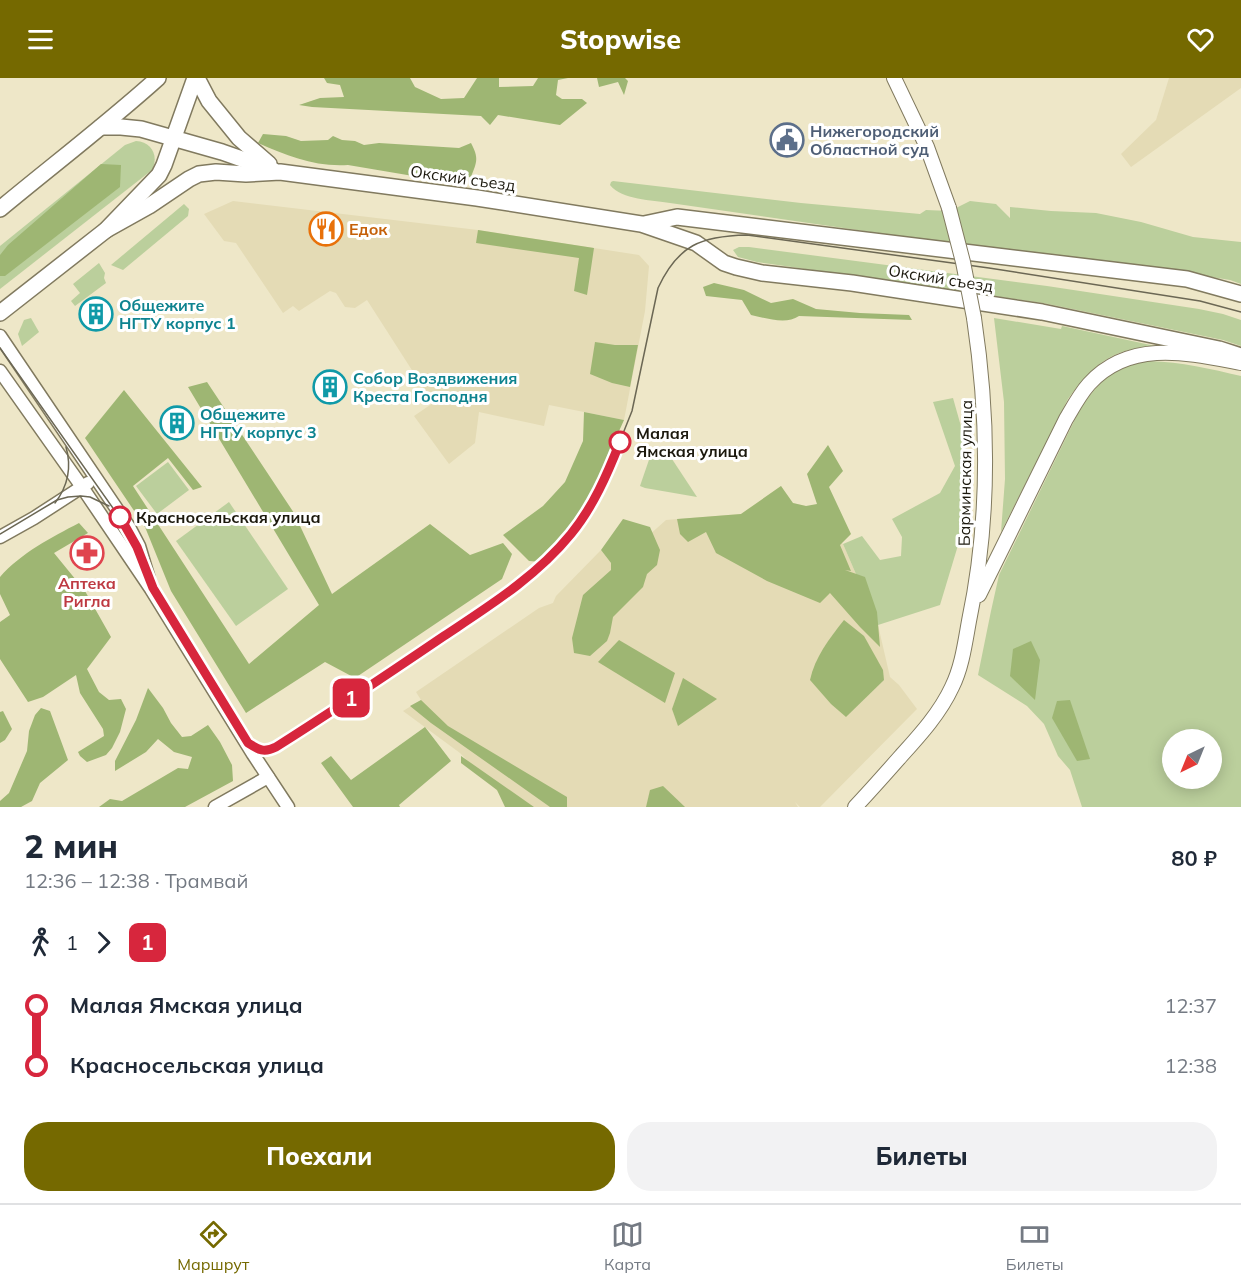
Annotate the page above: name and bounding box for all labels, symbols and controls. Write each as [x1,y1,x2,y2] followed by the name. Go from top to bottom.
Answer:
[560,22,681,56] text: Stopwise
[24,23,57,56] icon: menu
[1184,23,1217,56] icon: heart
[810,121,939,159] place label: Нижегородский Областной суд
[769,122,805,158] public building icon: Нижегородский Областной суд
[409,161,517,195] street label: Окский съезд
[308,211,344,247] restaurant icon: Едок
[349,219,388,239] place label: Едок
[887,260,995,296] street label: Окский съезд
[119,295,236,333] place label: Общежите НГТУ корпус 1
[78,296,114,332] building icon: Общежите НГТУ корпус 1
[353,368,517,406] place label: Собор Воздвижения Креста Господня
[312,369,348,405] building icon: Собор Воздвижения Креста Господня
[954,400,976,546] street label: Барминская улица
[200,404,317,442] place label: Общежите НГТУ корпус 3
[159,405,195,441] building icon: Общежите НГТУ корпус 3
[636,423,748,461] place label: Малая Ямская улица
[609,431,631,453] marker: Малая Ямская улица
[109,506,131,528] marker: Красносельская улица
[136,507,321,527] place label: Красносельская улица
[69,535,105,571] pharmacy icon: Аптека Ригла
[58,573,116,611] place label: Аптека Ригла
[332,678,370,718] line badge: 1
[345,685,357,711] text: 1
[1162,729,1222,789] north arrow
[1162,729,1222,789] map controls
[24,825,118,866] text: 2 мин
[1171,844,1217,872] text: 80 ₽
[24,868,248,893] text: 12:36 – 12:38 · Трамвай
[24,926,57,959] icon: walk
[87,926,120,959] icon: forward
[141,929,154,955] text: 1
[66,930,78,955] text: 1
[70,991,303,1019] text: Малая Ямская улица
[1164,993,1217,1018] text: 12:37
[70,1051,324,1079] text: Красносельская улица
[1164,1053,1217,1078] text: 12:38
[24,1122,615,1191] button: Поехали
[627,1122,1217,1191] button: Билеты
[177,1218,249,1274] tab: Маршрут
[604,1218,651,1274] tab: Карта
[1006,1218,1064,1274] tab: Билеты

